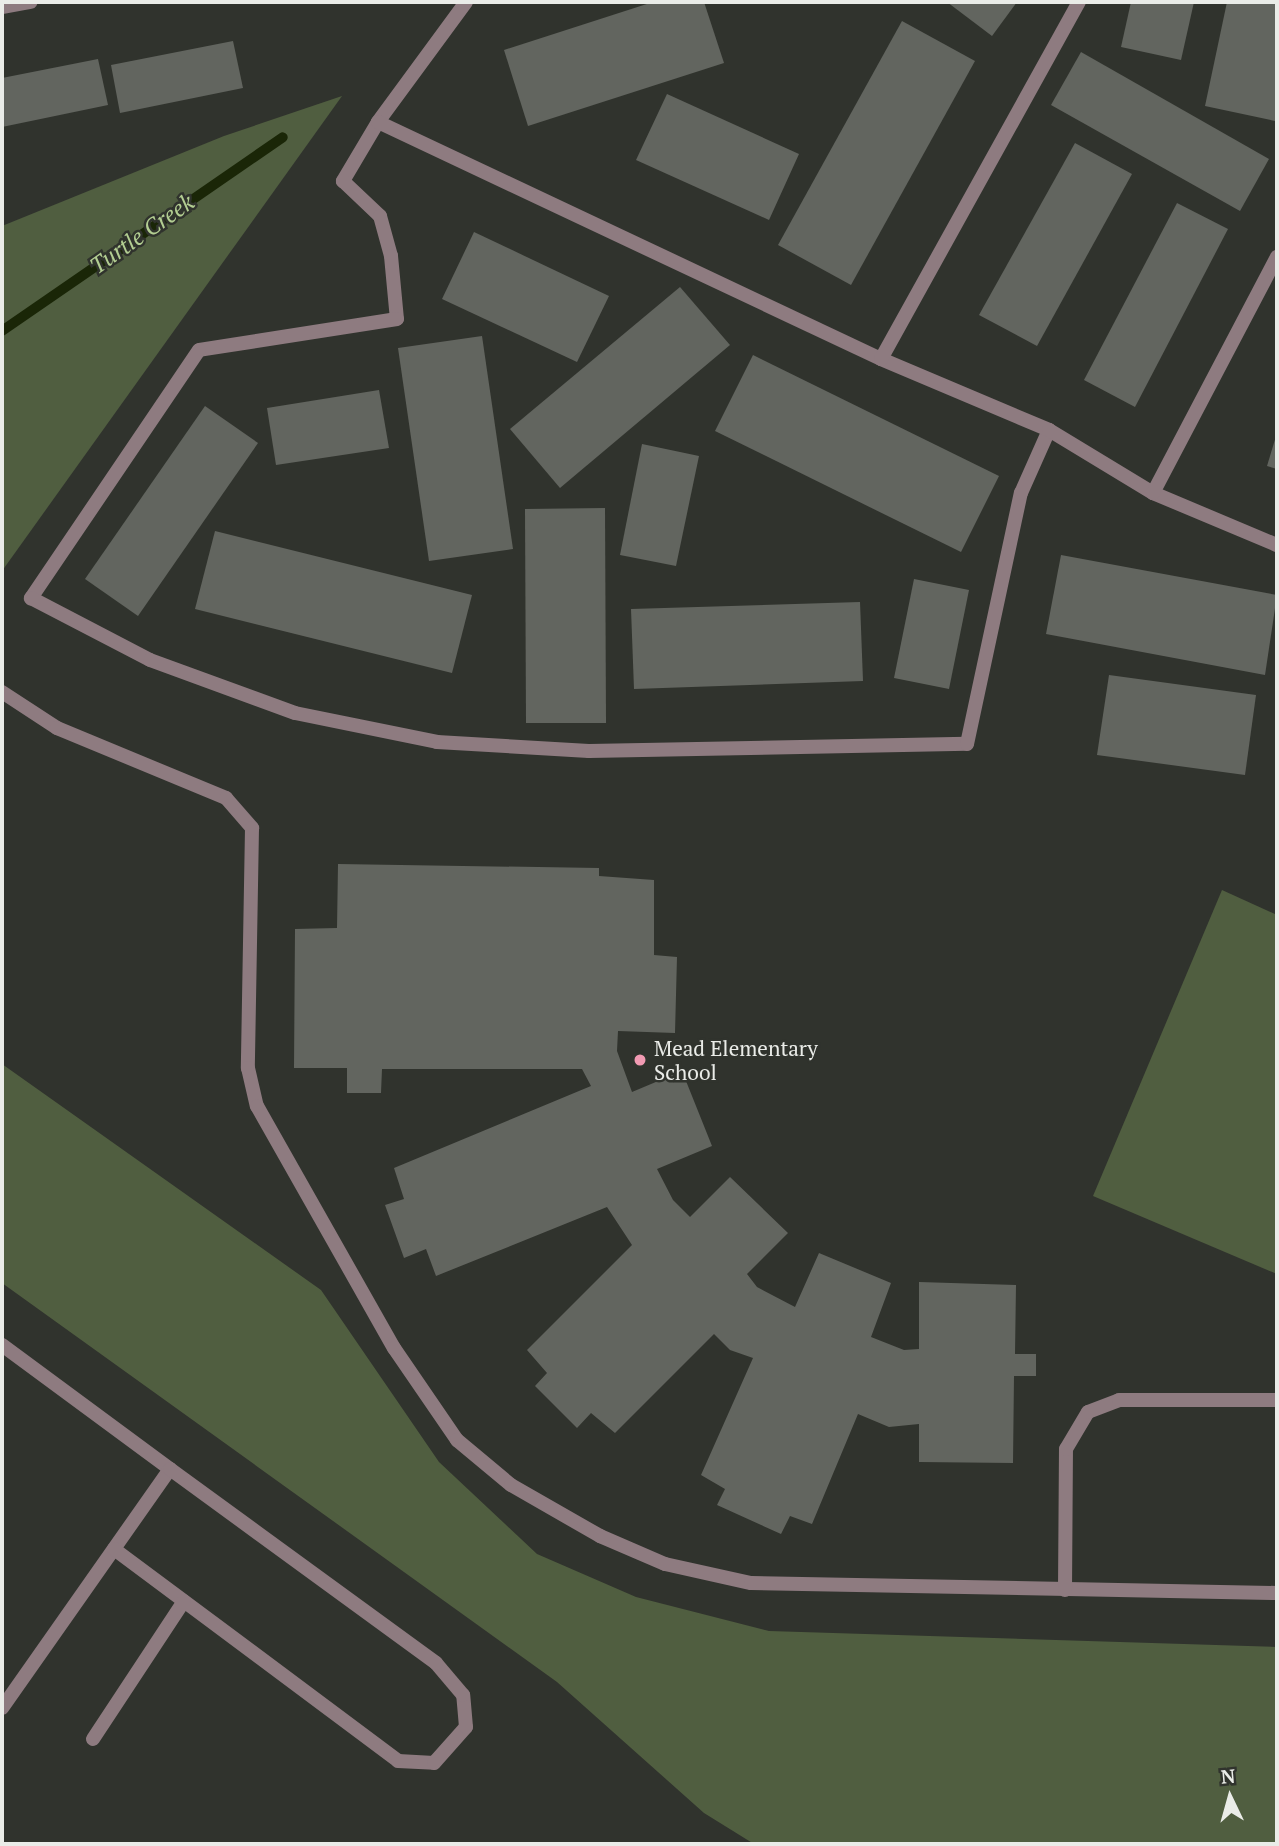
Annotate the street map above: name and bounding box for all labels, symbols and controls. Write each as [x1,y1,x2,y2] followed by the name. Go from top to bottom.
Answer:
[85,188,199,280] water label: Turtle Creek
[654,1035,818,1085] place label: Mead Elementary School
[632,1052,648,1068] marker: Mead Elementary School
[1195,1762,1265,1832] north arrow
[1220,1763,1236,1789] text: N

